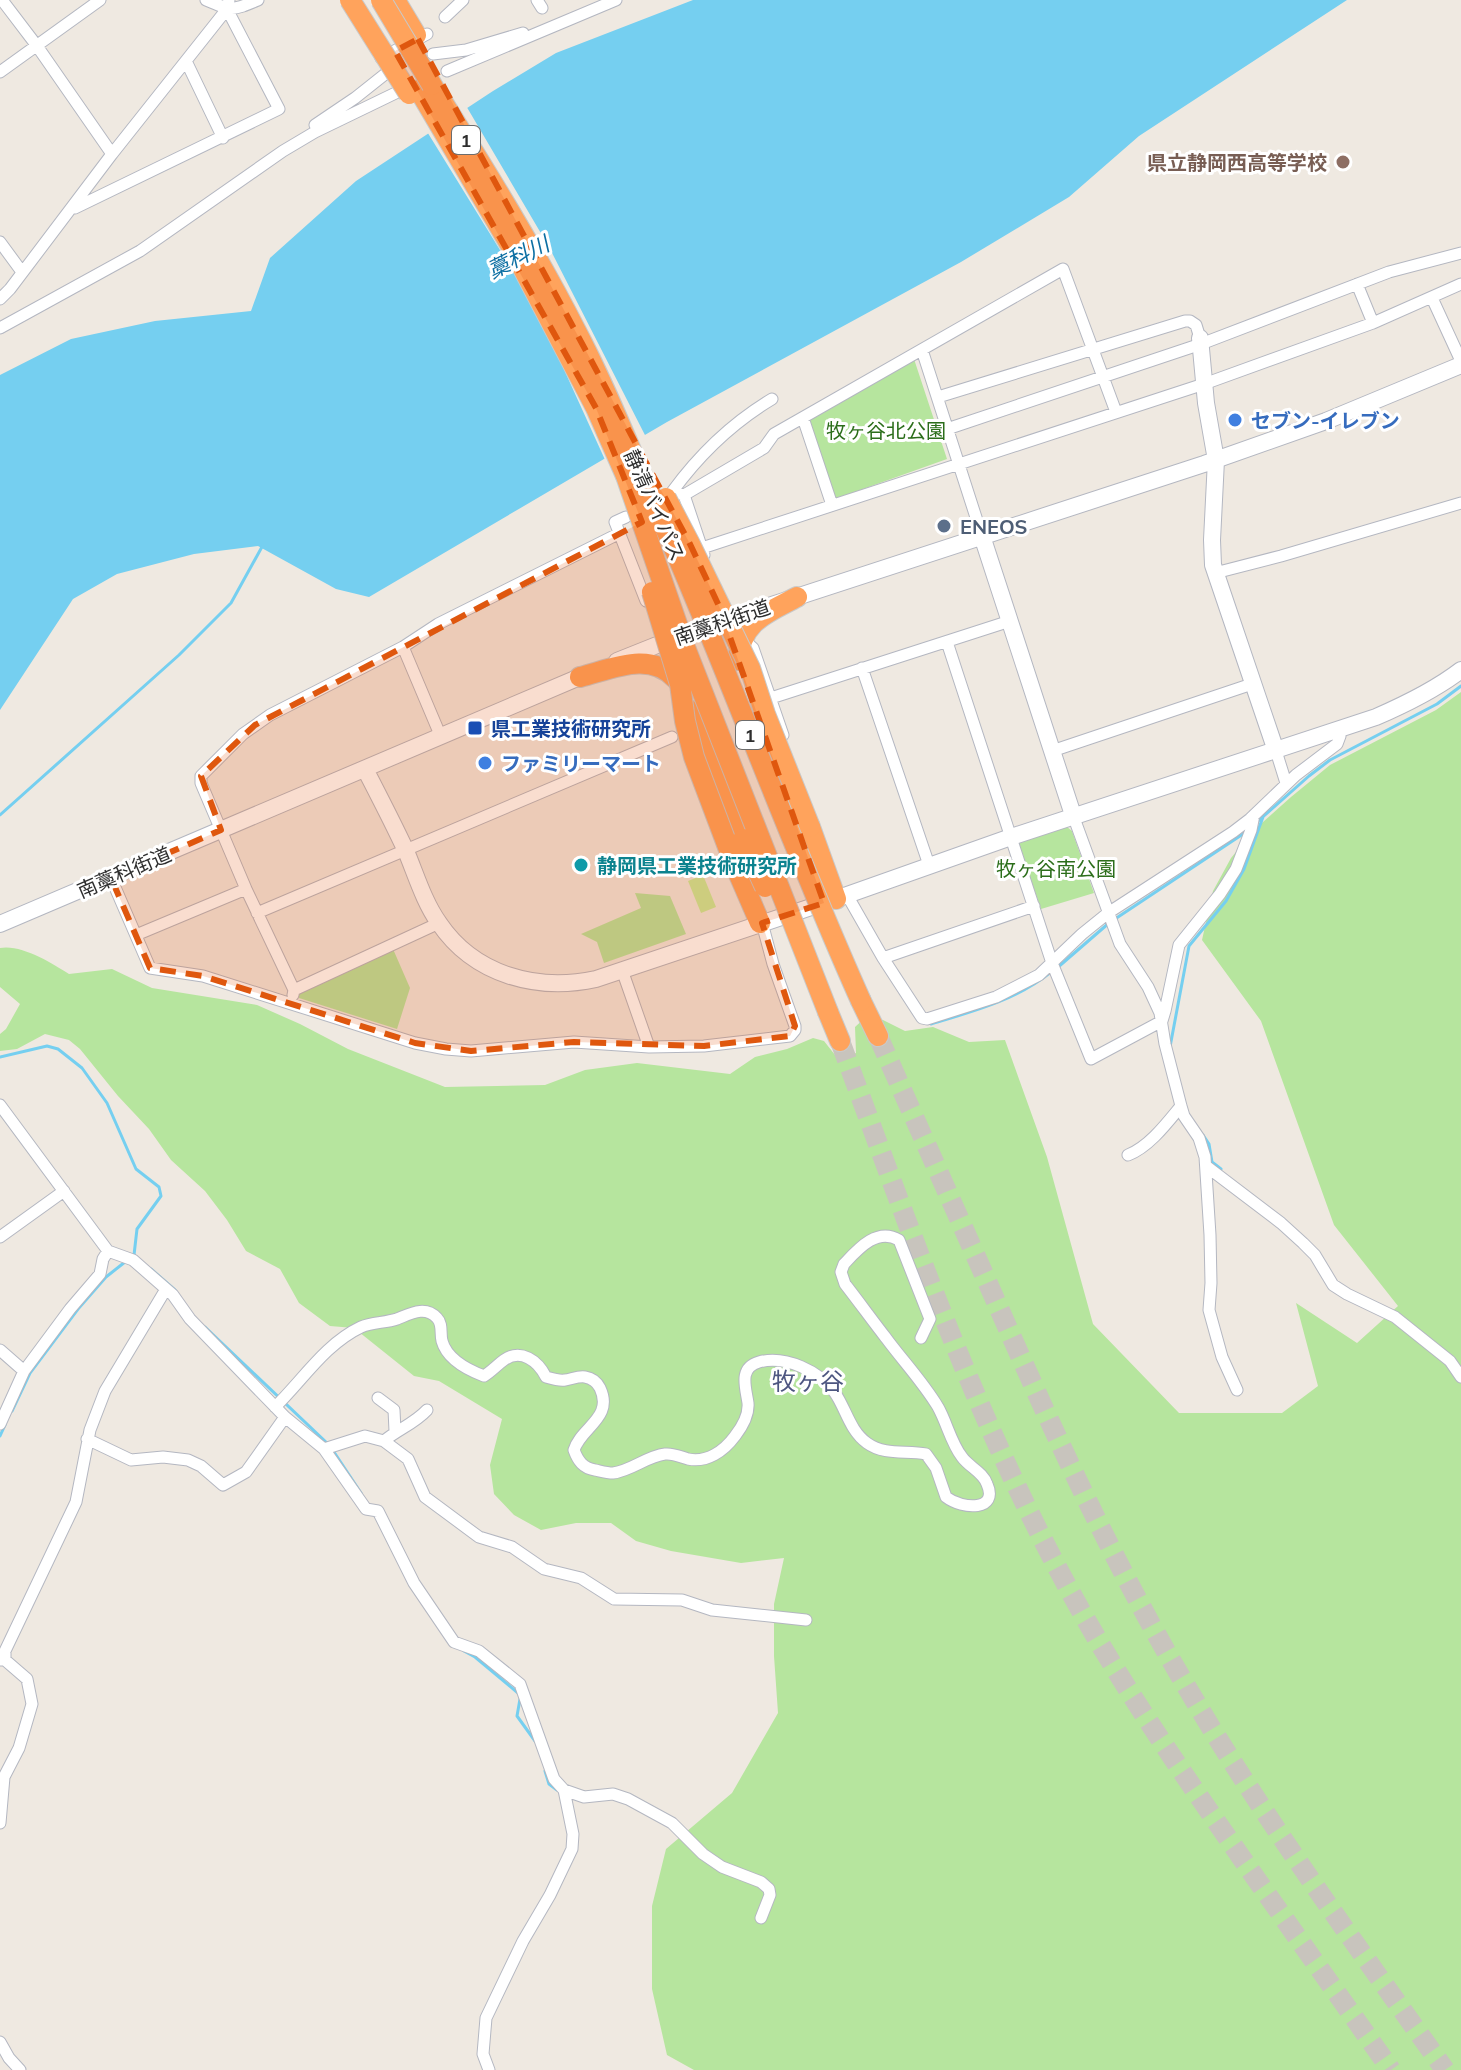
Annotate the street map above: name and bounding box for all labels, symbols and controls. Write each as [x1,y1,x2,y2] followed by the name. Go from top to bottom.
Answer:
[452,126,480,154] road number: 1
[1147,150,1327,175] place label: 県立静岡西高等学校
[1334,153,1352,171] marker: 県立静岡西高等学校
[482,229,556,284] water label: 藁科川
[1251,408,1400,433] place label: セブン-イレブン
[1226,411,1244,429] marker: セブン-イレブン
[826,418,946,443] park label: 牧ヶ谷北公園
[619,445,691,565] street label: 静清バイパス
[960,514,1028,539] place label: ENEOS
[935,517,953,535] marker: ENEOS
[671,594,773,650] street label: 南藁科街道
[491,716,651,741] place label: 県工業技術研究所
[466,719,484,737] marker: 県工業技術研究所
[736,721,764,749] road number: 1
[501,751,661,776] place label: ファミリーマート
[476,754,494,772] marker: ファミリーマート
[73,841,175,903] street label: 南藁科街道
[597,853,797,878] place label: 静岡県工業技術研究所
[572,856,590,874] marker: 静岡県工業技術研究所
[996,856,1116,881] park label: 牧ヶ谷南公園
[772,1366,844,1396] district label: 牧ヶ谷

